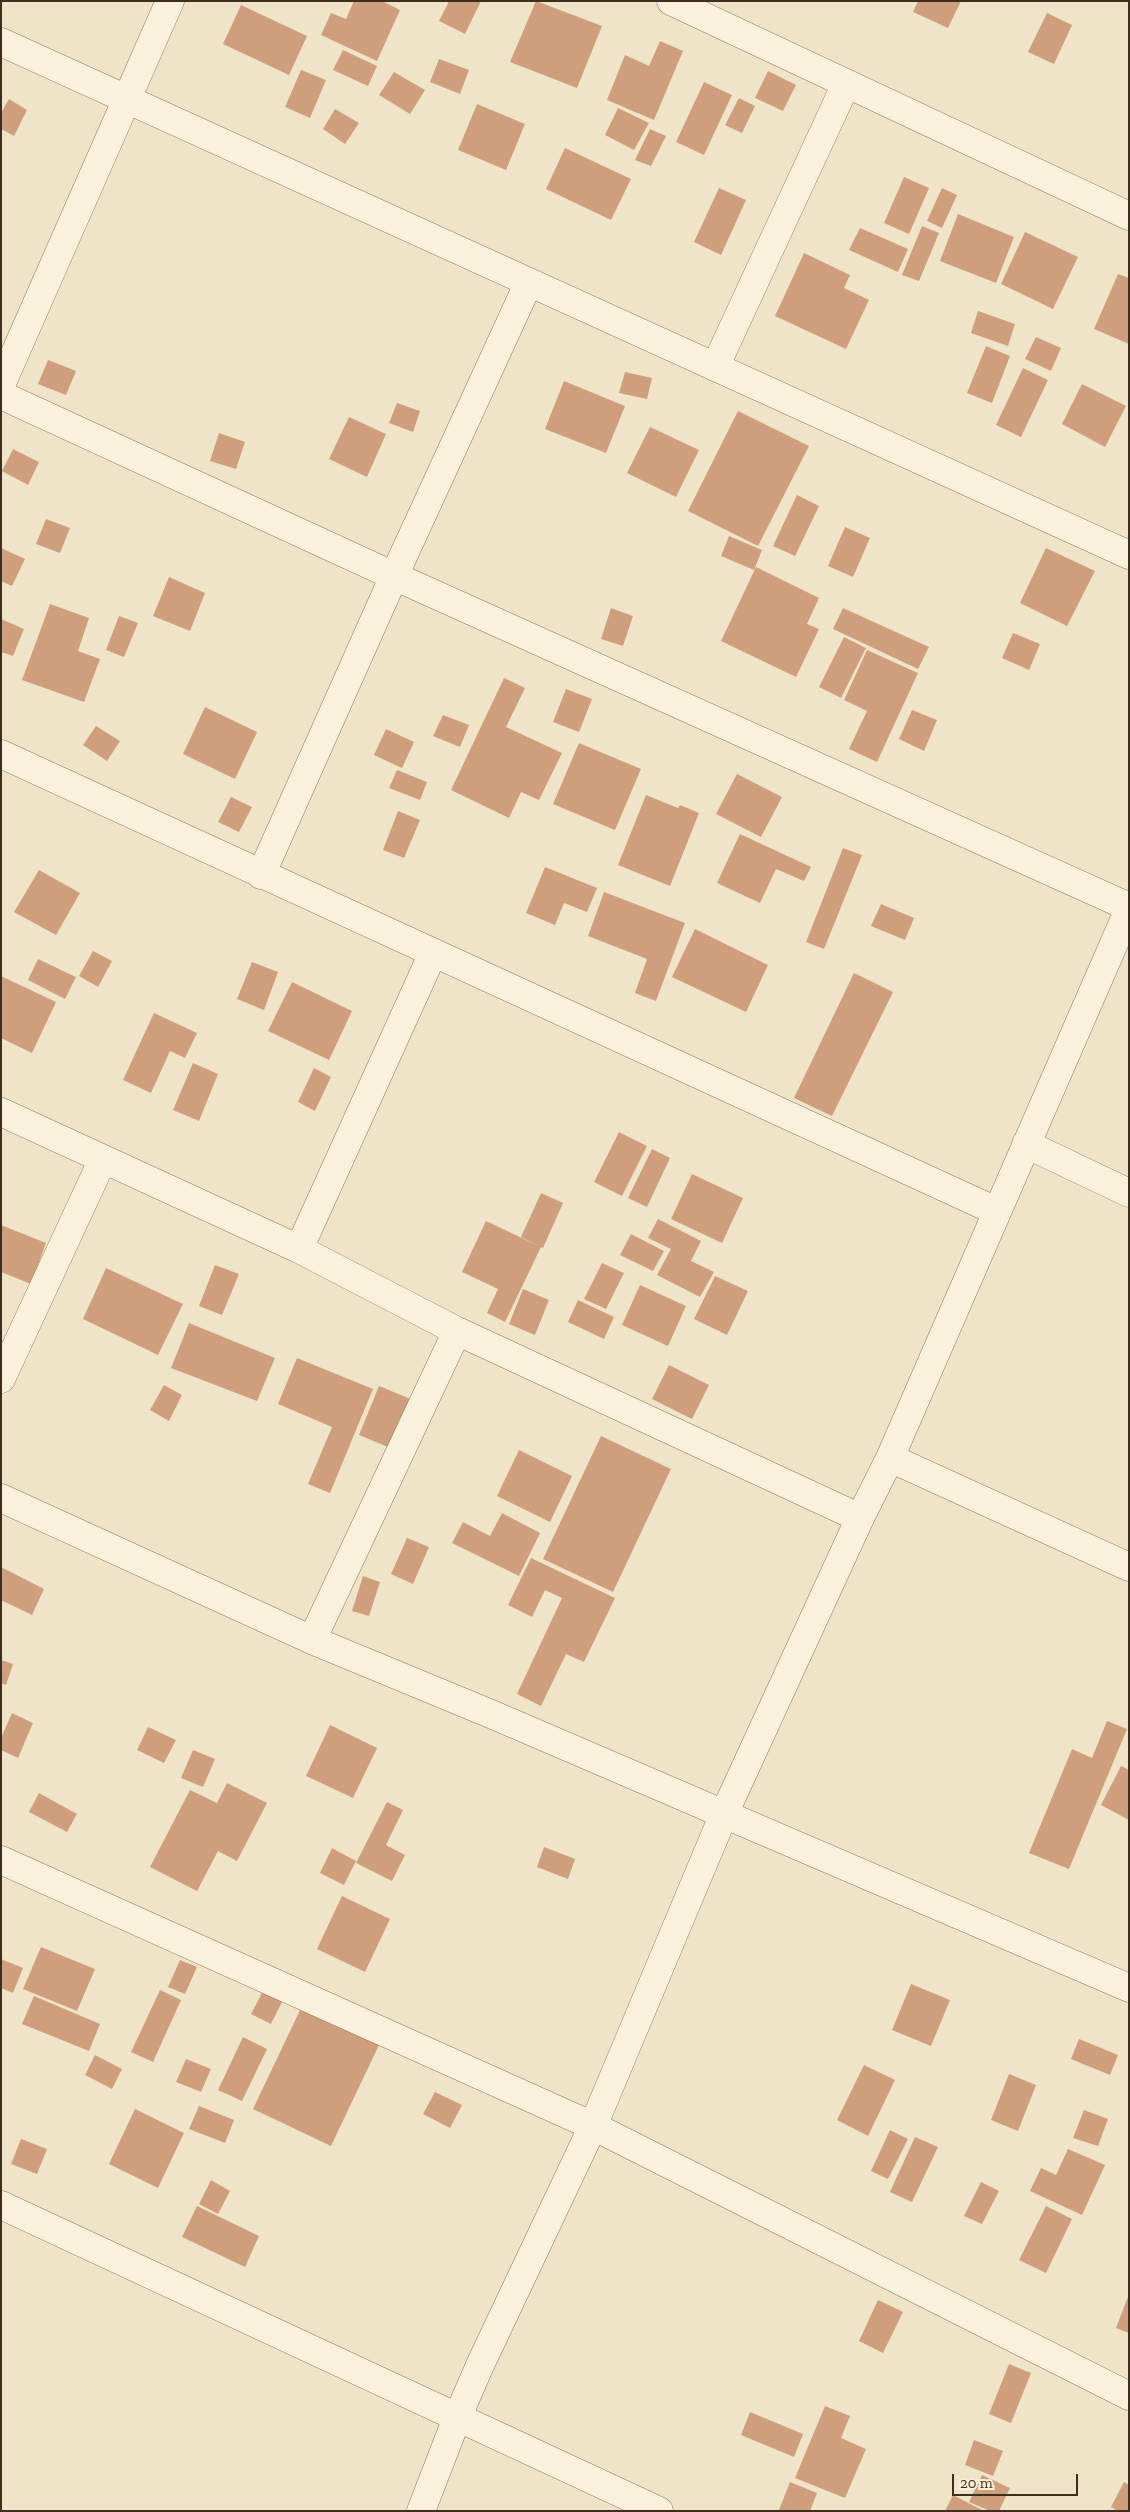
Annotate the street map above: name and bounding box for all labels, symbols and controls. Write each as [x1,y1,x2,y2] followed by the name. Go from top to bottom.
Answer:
[955,2464,1081,2496] scale bar
[960,2474,993,2492] text: 20 m

